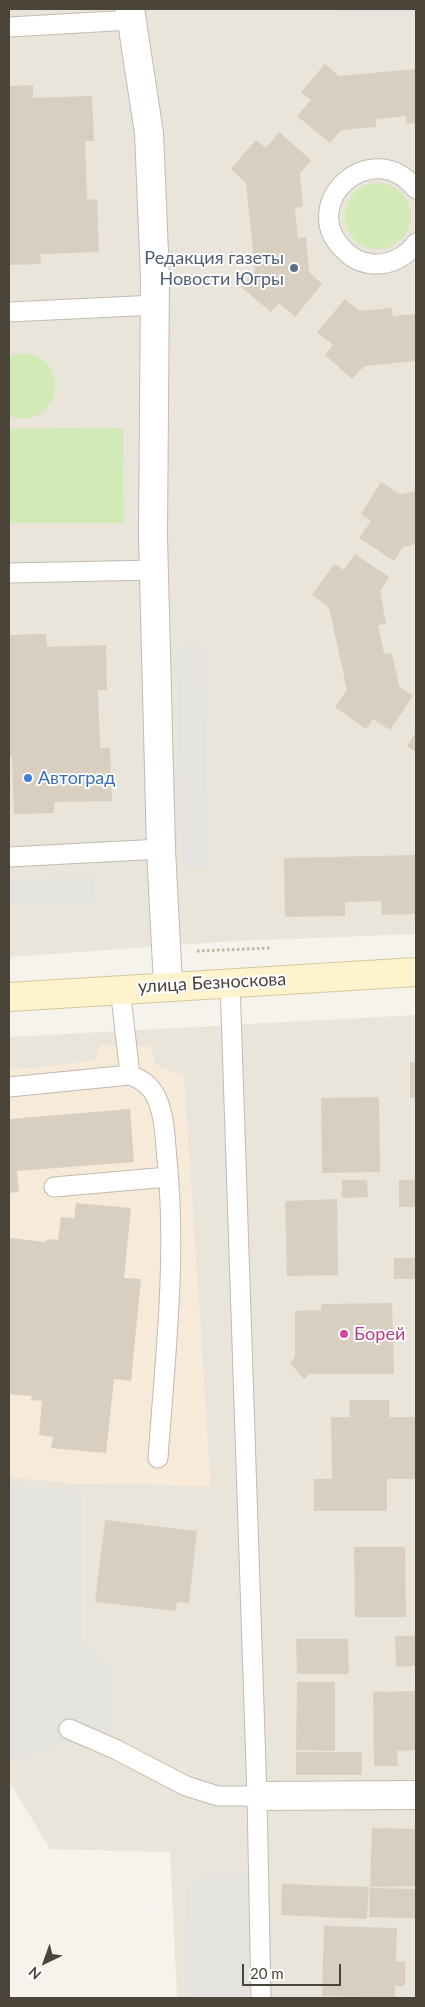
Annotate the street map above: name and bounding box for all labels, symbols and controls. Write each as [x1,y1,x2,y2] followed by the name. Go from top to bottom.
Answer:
[144,247,284,290] place label: Редакция газеты Новости Югры
[288,262,300,274] marker: Редакция газеты Новости Югры
[38,767,115,789] place label: Автоград
[22,772,34,784] marker: Автоград
[137,968,287,998] street label: улица Безноскова
[354,1323,405,1345] place label: Борей
[338,1328,350,1340] marker: Борей
[20,1937,70,1987] north arrow
[245,1954,344,1986] scale bar
[25,1964,44,1983] text: N
[250,1964,284,1982] text: 20 m

